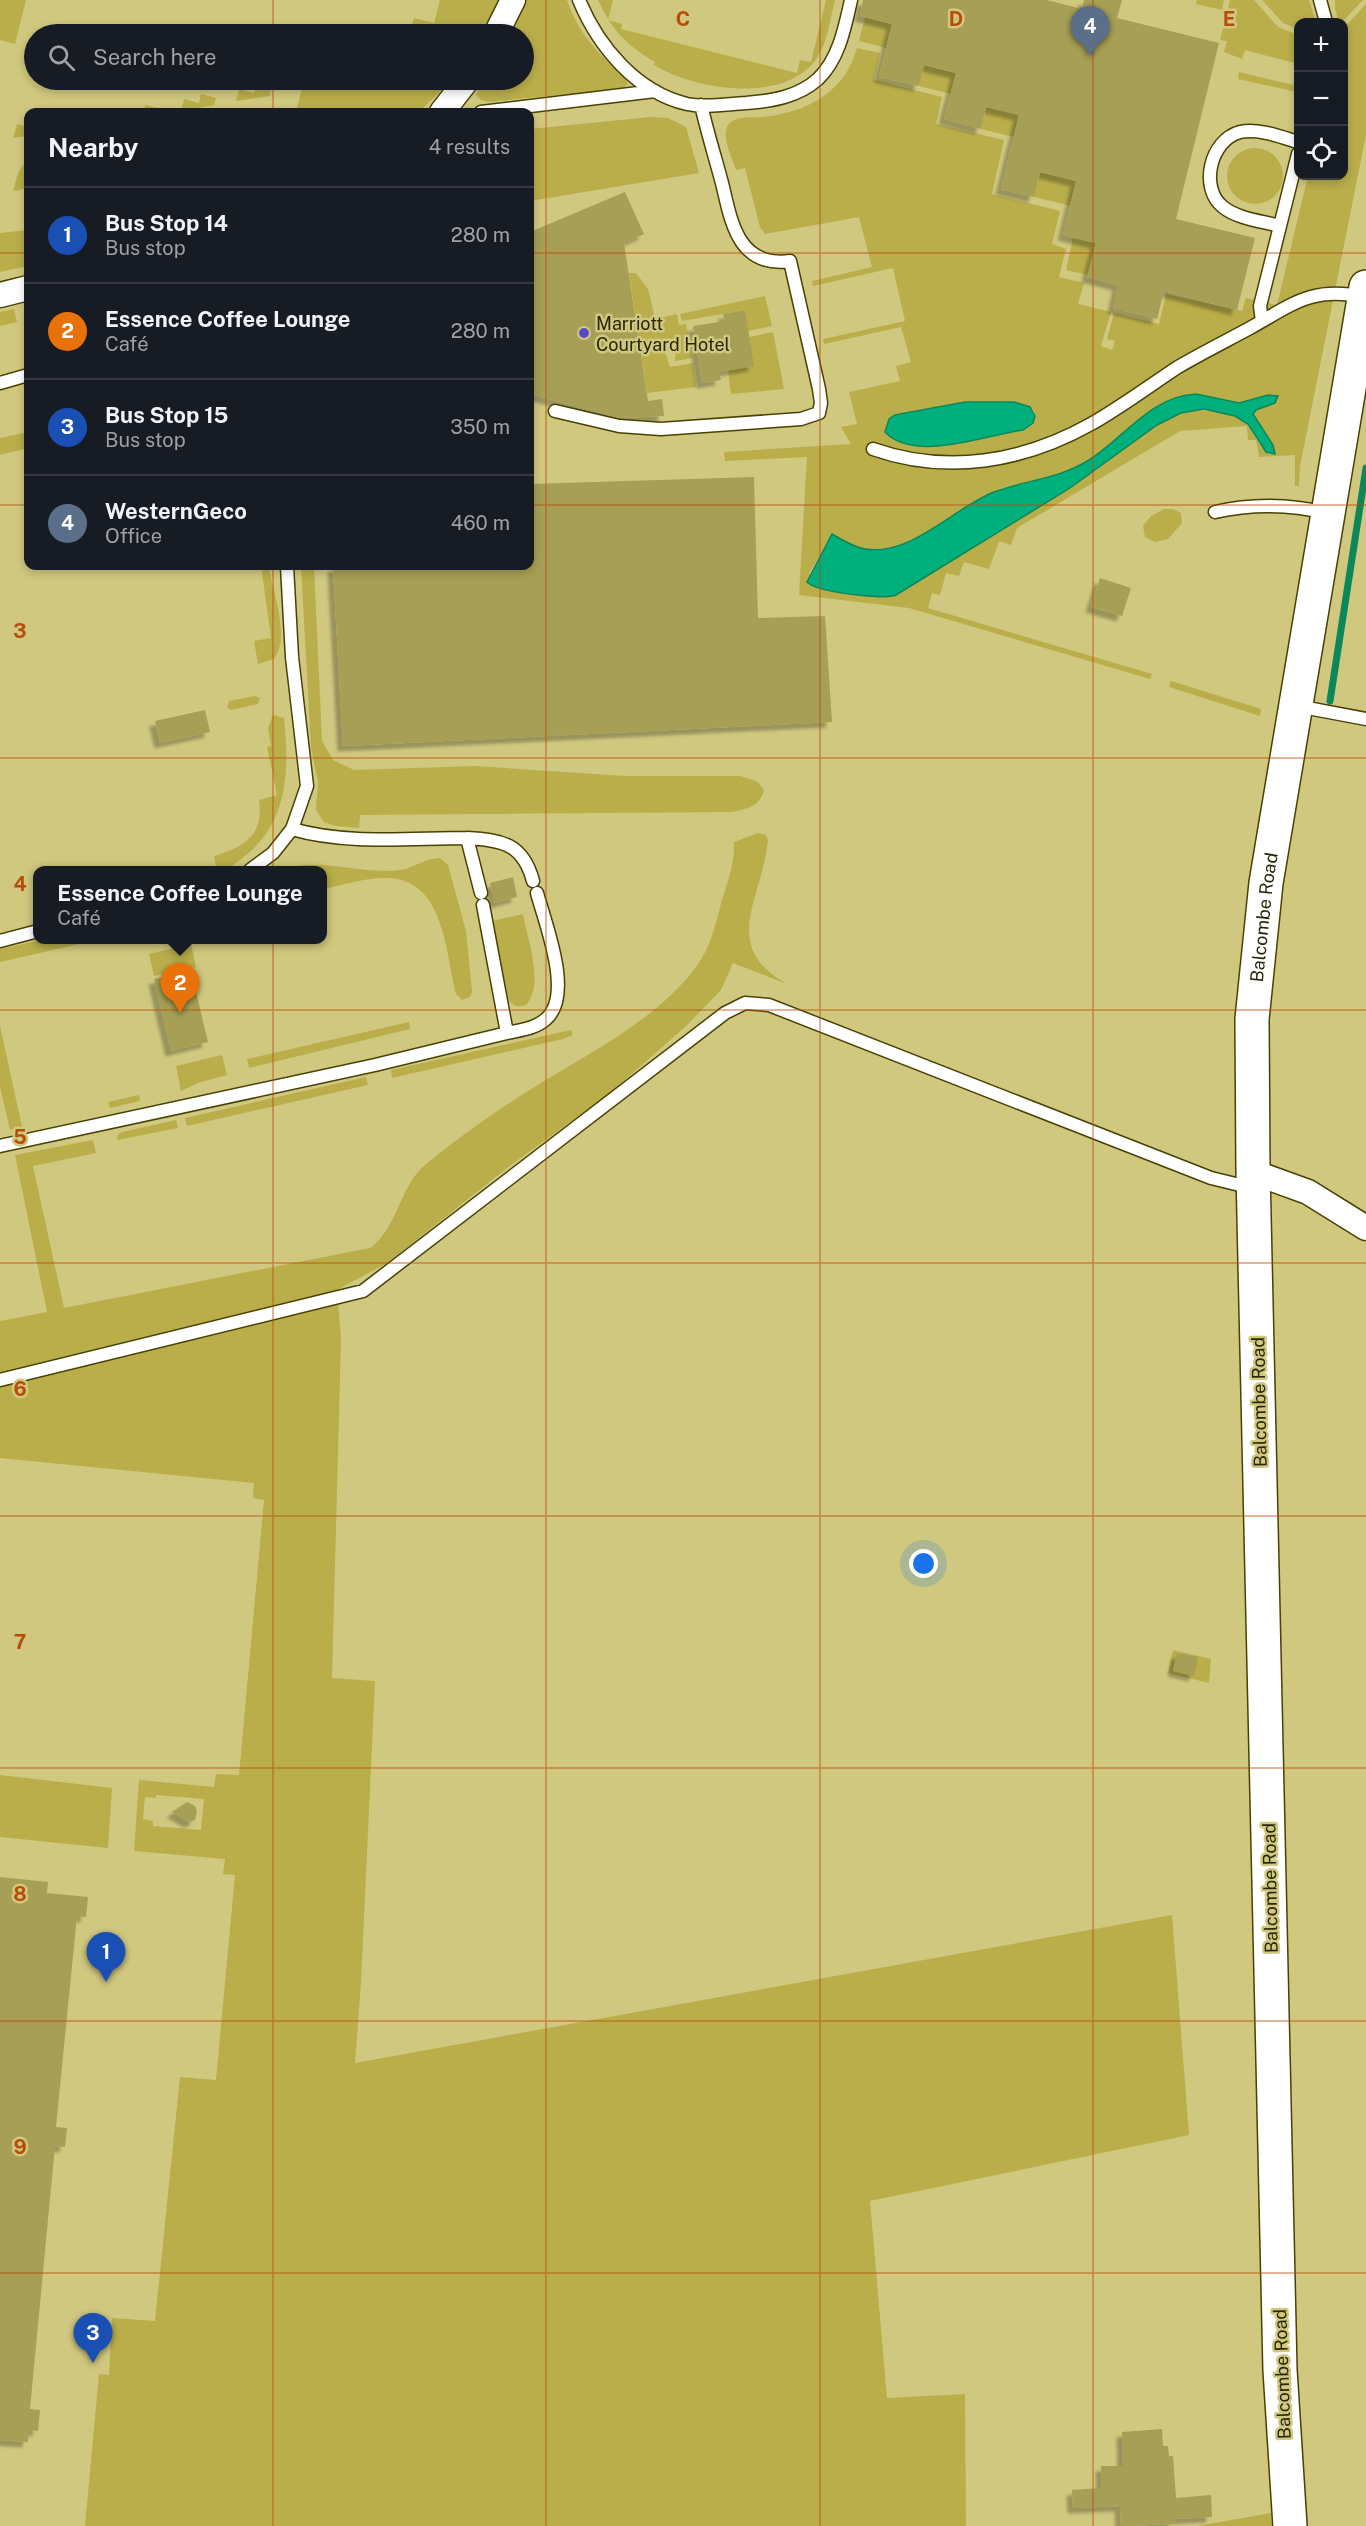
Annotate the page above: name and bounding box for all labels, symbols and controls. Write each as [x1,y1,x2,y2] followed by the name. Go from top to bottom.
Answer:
[676,7,690,31] text: C
[949,7,963,31] text: D
[1070,7,1110,56] pin: 4
[1223,7,1235,31] text: E
[1294,18,1348,180] map controls
[1294,18,1348,72] button: +
[24,24,534,90] search box
[45,41,78,74] icon: search
[93,44,217,70] text: Search here
[1294,72,1348,126] button: −
[1294,126,1348,180] button: locate
[48,132,138,163] text: Nearby
[429,135,510,159] text: 4 results
[105,210,228,236] text: Bus Stop 14
[63,223,72,247] text: 1
[451,223,510,247] text: 280 m
[105,236,186,260] text: Bus stop
[105,306,350,332] text: Essence Coffee Lounge
[596,313,730,355] place label: Marriott Courtyard Hotel
[61,319,74,343] text: 2
[451,319,510,343] text: 280 m
[577,326,591,340] marker: Marriott Courtyard Hotel
[105,332,148,356] text: Café
[105,402,228,428] text: Bus Stop 15
[61,415,74,439] text: 3
[450,415,510,439] text: 350 m
[105,428,186,452] text: Bus stop
[105,498,247,524] text: WesternGeco
[61,511,74,535] text: 4
[451,511,510,535] text: 460 m
[105,524,162,548] text: Office
[13,619,27,643] text: 3
[1245,851,1281,983] street label: Balcombe Road
[33,866,327,944] popup
[13,872,27,896] text: 4
[57,880,303,906] text: Essence Coffee Lounge
[57,906,101,930] text: Café
[160,964,200,1013] pin: 2
[13,1125,27,1149] text: 5
[1247,1337,1271,1467] street label: Balcombe Road
[13,1377,27,1401] text: 6
[909,1549,938,1578] your location
[14,1630,26,1654] text: 7
[1258,1823,1282,1953] street label: Balcombe Road
[13,1882,27,1906] text: 8
[86,1932,126,1982] pin: 1
[13,2135,27,2159] text: 9
[1269,2309,1295,2439] street label: Balcombe Road
[74,2314,112,2363] pin: 3

